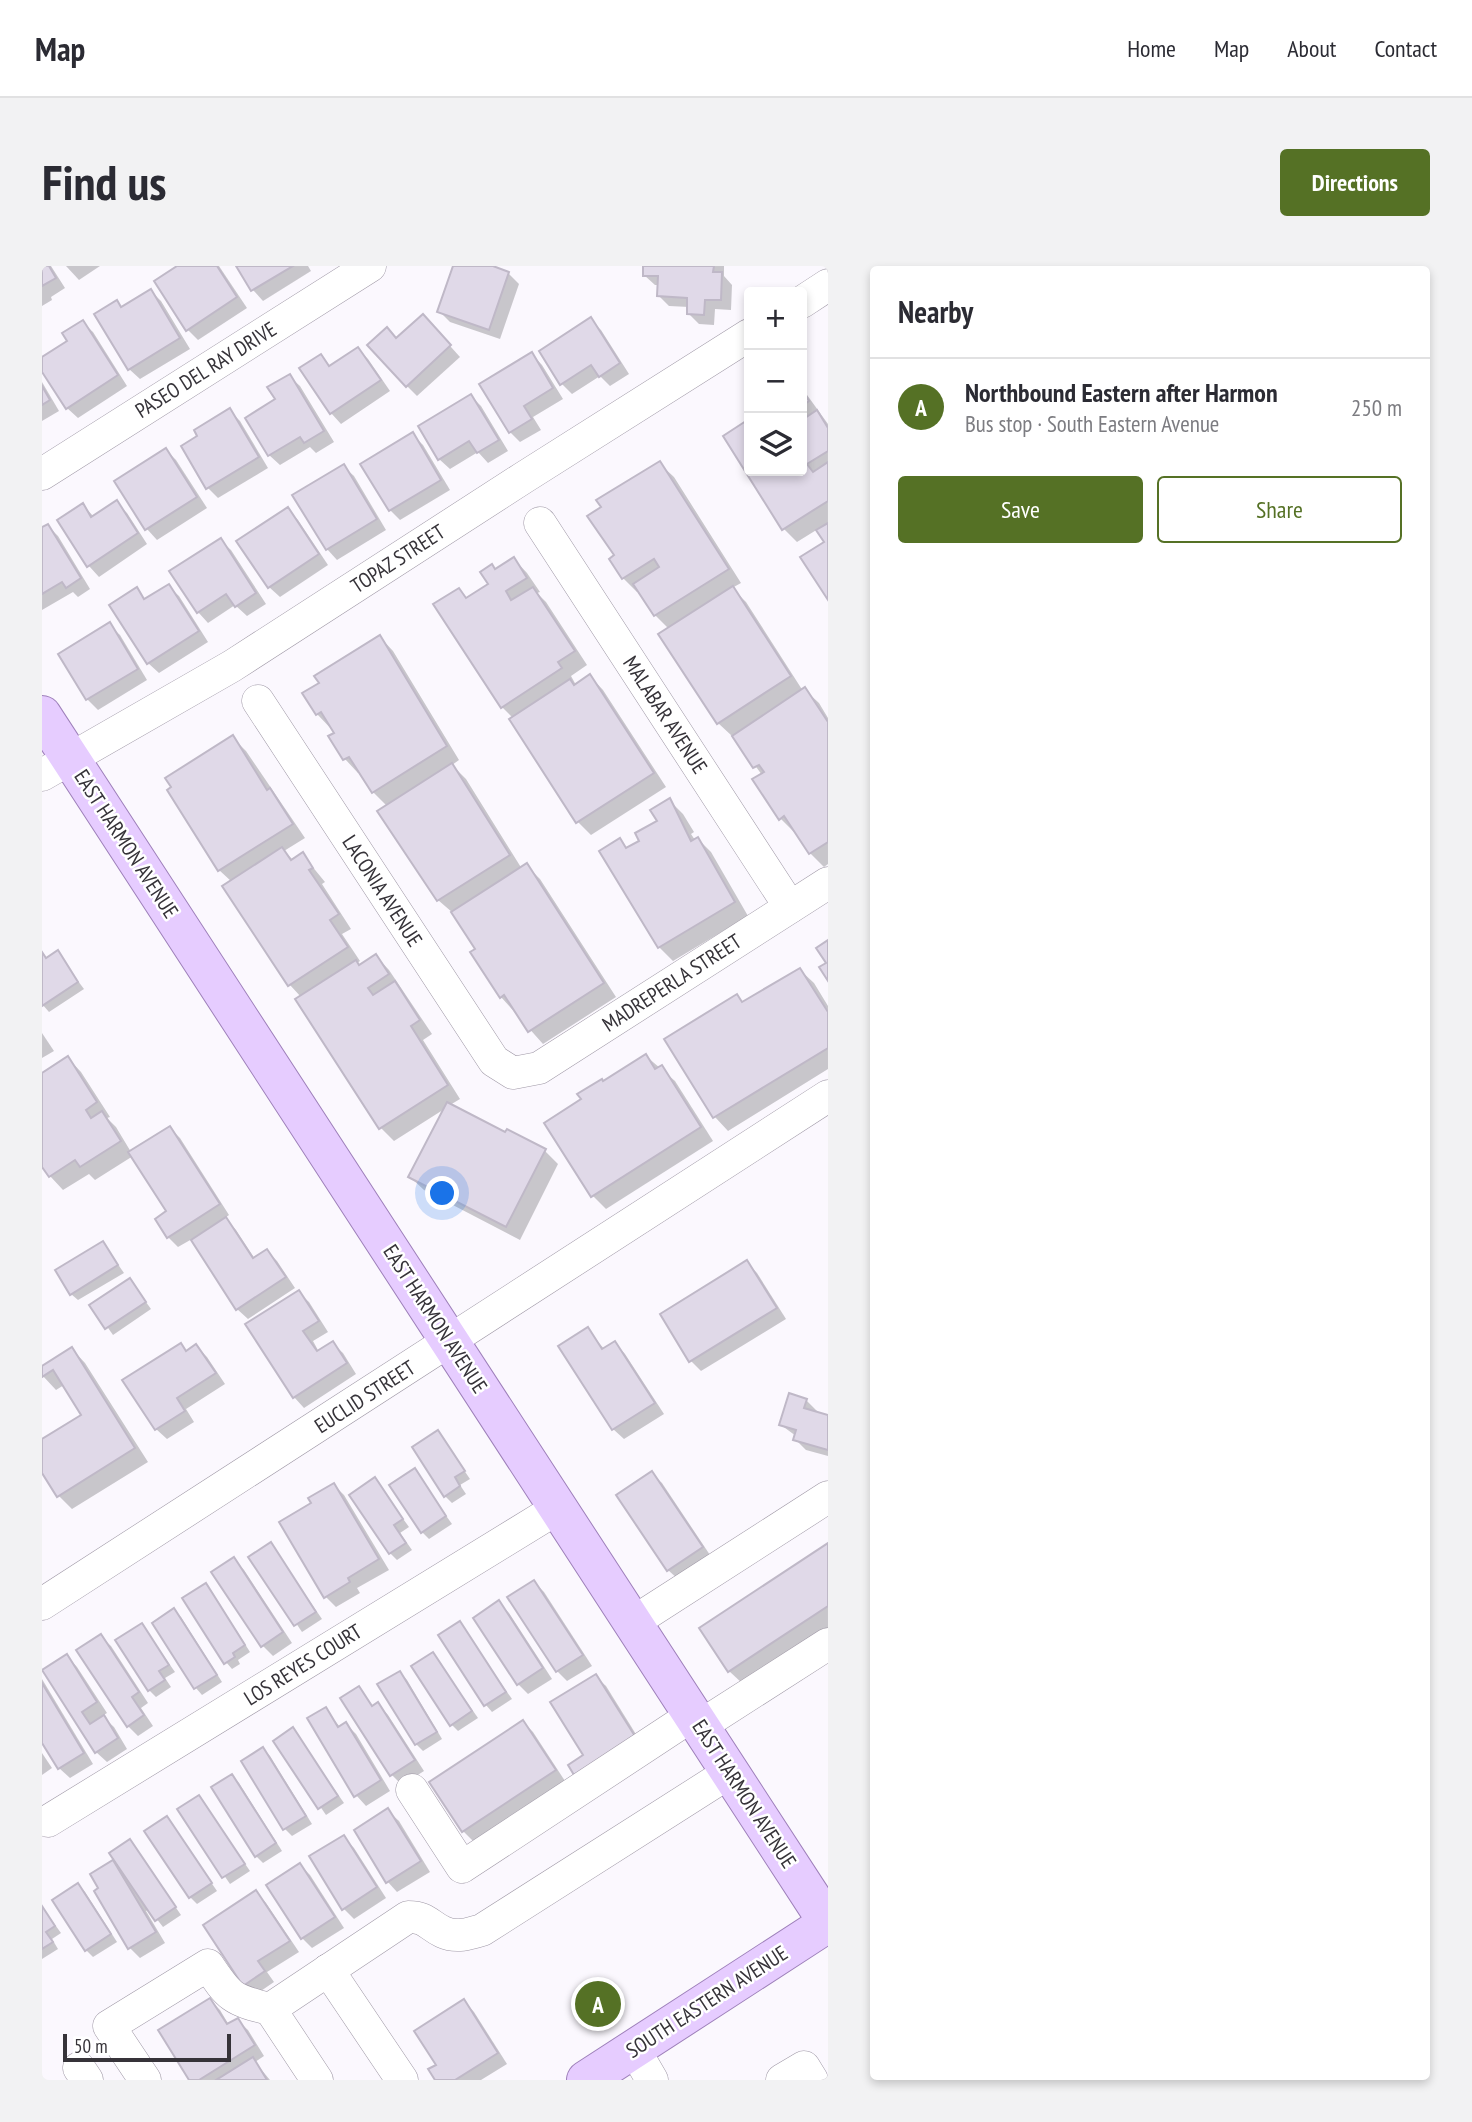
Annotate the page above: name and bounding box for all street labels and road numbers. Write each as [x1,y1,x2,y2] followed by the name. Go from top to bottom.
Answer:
[130,315,281,424] street label: PASEO DEL RAY DRIVE
[345,518,450,599] street label: TOPAZ STREET
[617,651,713,779] street label: MALABAR AVENUE
[68,764,184,923] street label: EAST HARMON AVENUE
[336,830,428,952] street label: LACONIA AVENUE
[597,927,747,1038] street label: MADREPERLA STREET
[377,1239,493,1398] street label: EAST HARMON AVENUE
[309,1354,421,1439] street label: EUCLID STREET
[239,1617,367,1711] street label: LOS REYES COURT
[686,1714,802,1873] street label: EAST HARMON AVENUE
[621,1939,793,2064] street label: SOUTH EASTERN AVENUE

